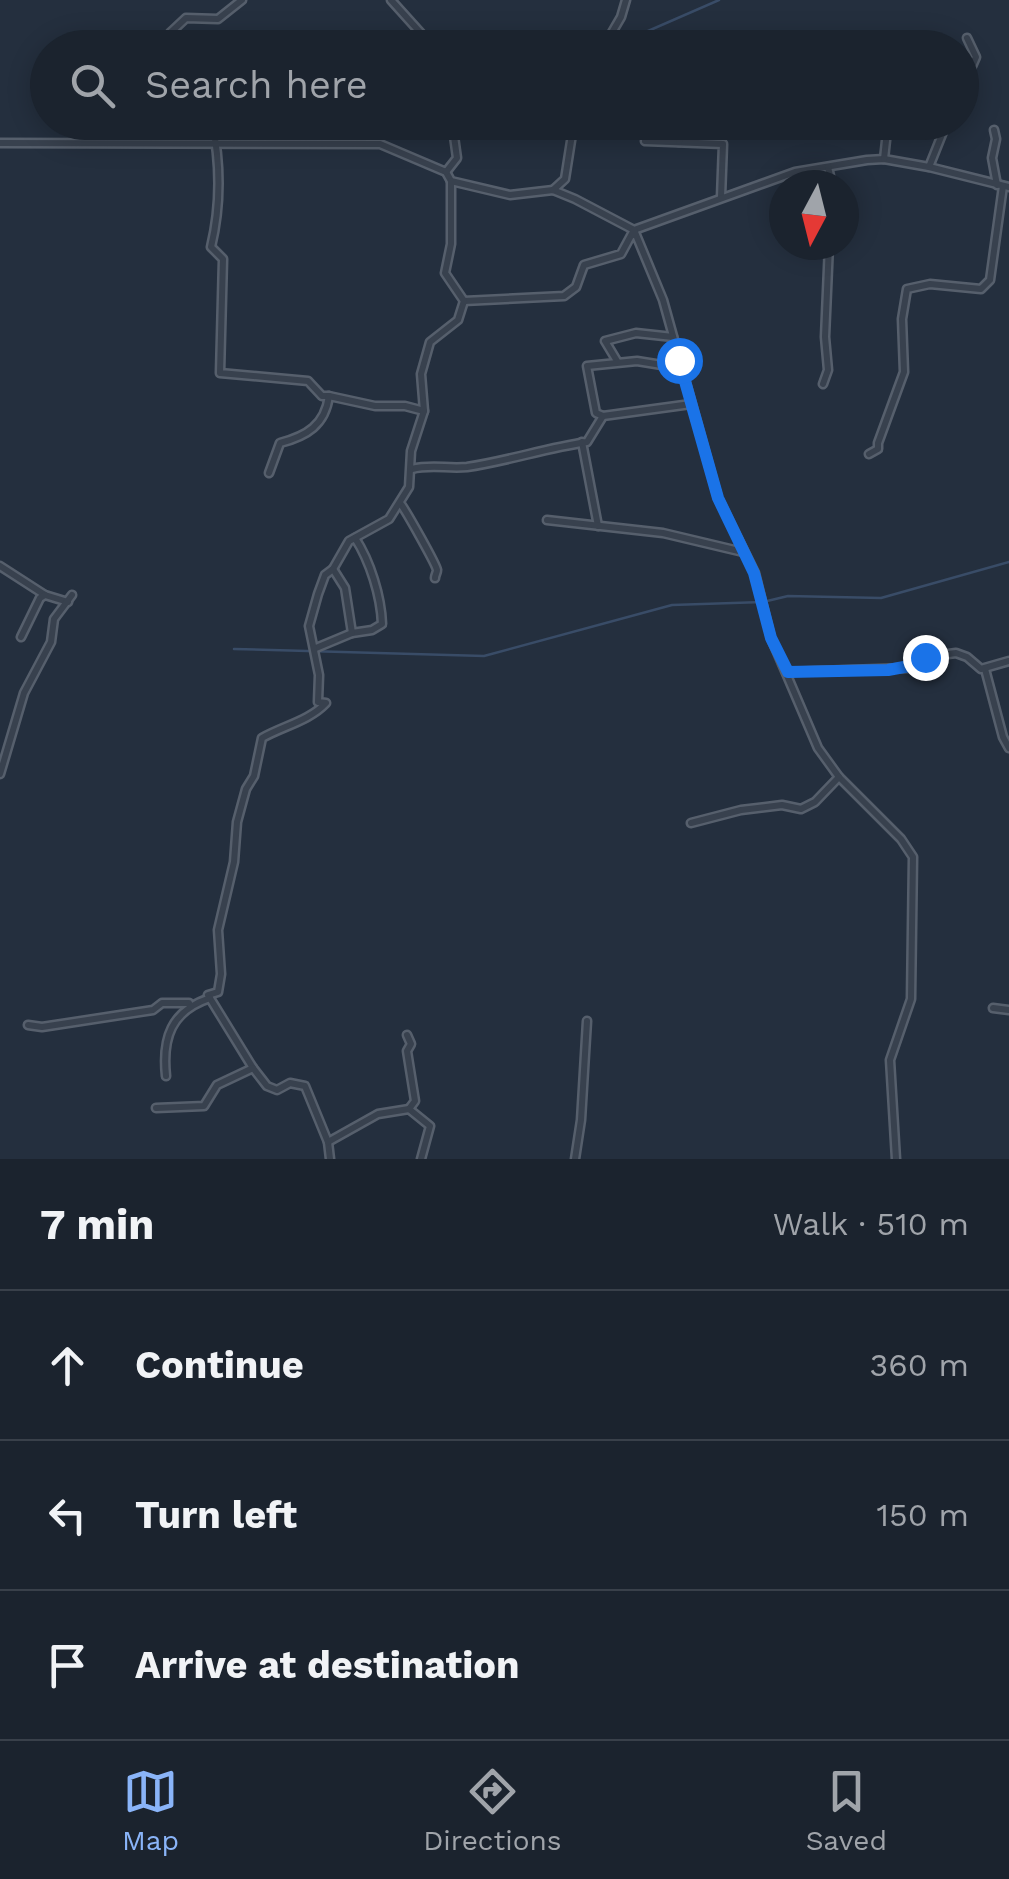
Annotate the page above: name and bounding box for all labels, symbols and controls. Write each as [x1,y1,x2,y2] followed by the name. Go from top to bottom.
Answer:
[30,30,979,140] search box
[65,58,120,113] icon: search
[145,63,368,107] text: Search here
[769,170,859,260] north arrow
[657,338,703,384] route start
[903,635,949,681] route end
[40,1200,154,1249] text: 7 min
[773,1205,969,1243] text: Walk · 510 m
[40,1338,95,1393] icon: ahead
[135,1343,304,1387] text: Continue
[870,1346,969,1384] text: 360 m
[40,1488,95,1543] icon: left
[135,1493,297,1537] text: Turn left
[877,1496,969,1534] text: 150 m
[40,1638,95,1693] icon: arrive
[135,1643,520,1687] text: Arrive at destination
[122,1764,179,1857] tab: Map
[423,1764,562,1857] tab: Directions
[806,1764,887,1857] tab: Saved

